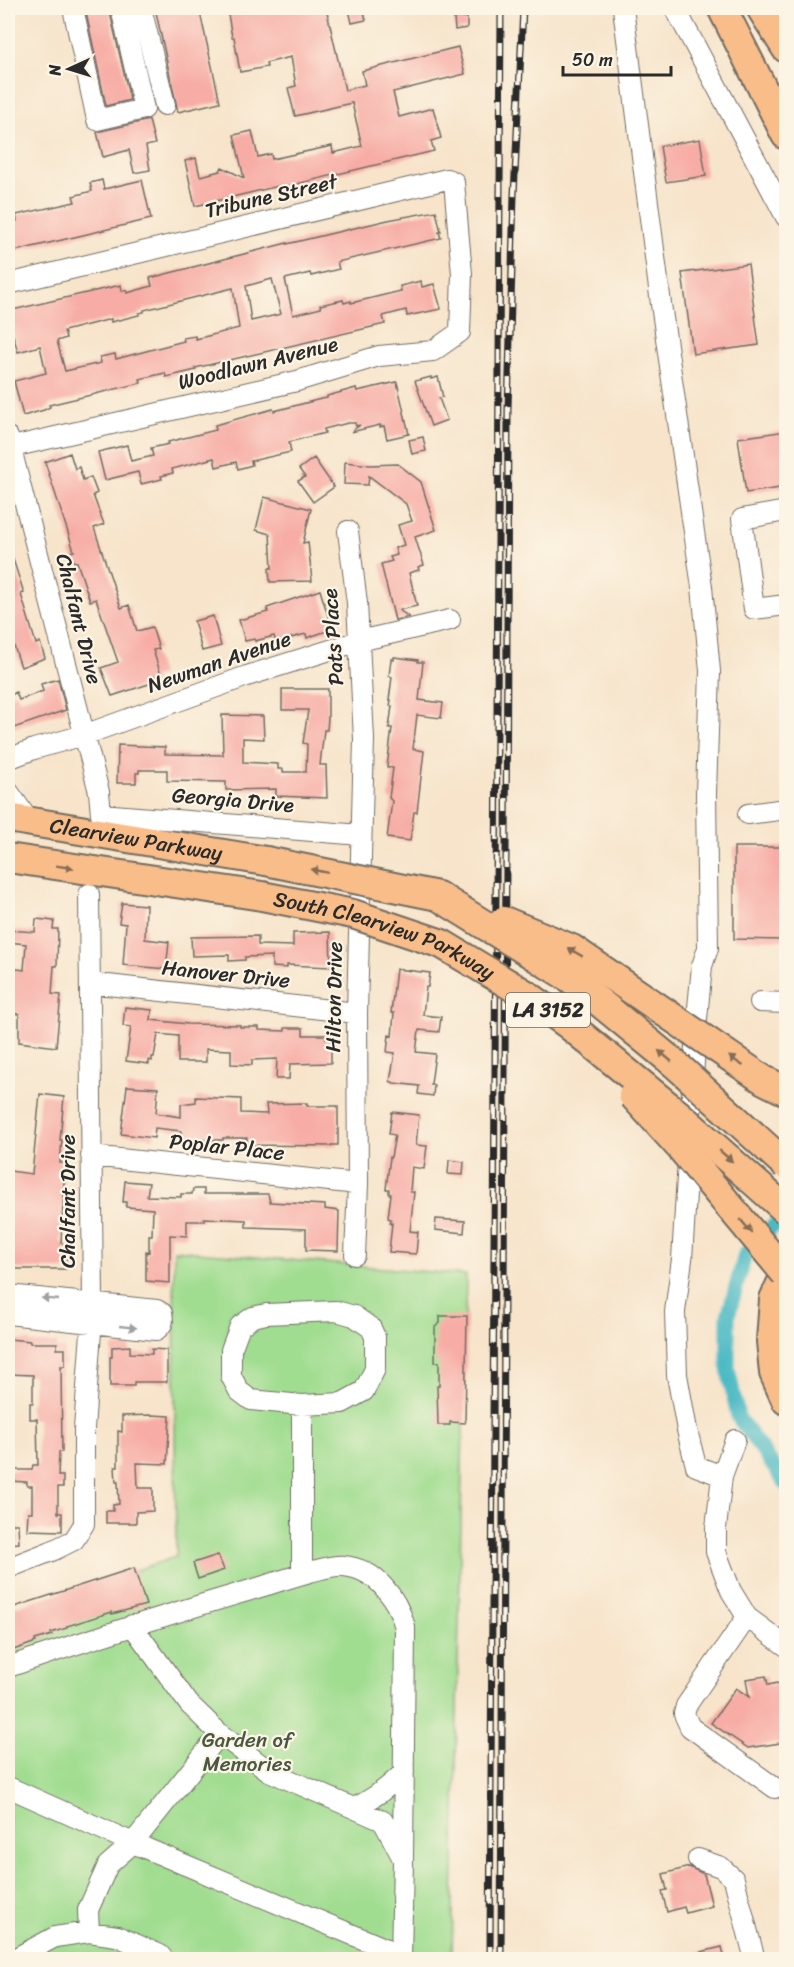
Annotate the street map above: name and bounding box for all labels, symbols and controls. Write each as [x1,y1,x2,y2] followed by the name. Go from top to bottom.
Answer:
[39,39,99,99] north arrow
[563,39,671,77] scale bar
[572,44,613,76] text: 50 m
[40,63,69,78] text: N
[201,162,342,230] street label: Tribune Street
[174,325,342,401] street label: Woodlawn Avenue
[44,549,114,689] street label: Chalfant Drive
[311,587,355,687] street label: Pats Place
[142,619,296,704] street label: Newman Avenue
[170,776,296,824] street label: Georgia Drive
[47,806,225,872] street label: Clearview Parkway
[56,863,75,872] one-way arrow
[310,866,329,875] one-way arrow
[270,880,503,991] street label: South Clearview Parkway
[314,941,354,1053] street label: Hilton Drive
[566,947,583,957] one-way arrow
[160,948,292,1000] street label: Hanover Drive
[506,993,590,1027] road number: LA 3152
[658,1050,673,1063] one-way arrow
[728,1056,744,1067] one-way arrow
[168,1122,287,1172] street label: Poplar Place
[49,1134,87,1268] street label: Chalfant Drive
[718,1149,733,1162] one-way arrow
[740,1218,753,1234] one-way arrow
[40,1294,59,1304] one-way arrow
[119,1322,138,1332] one-way arrow
[202,1721,295,1783] park label: Garden of Memories

